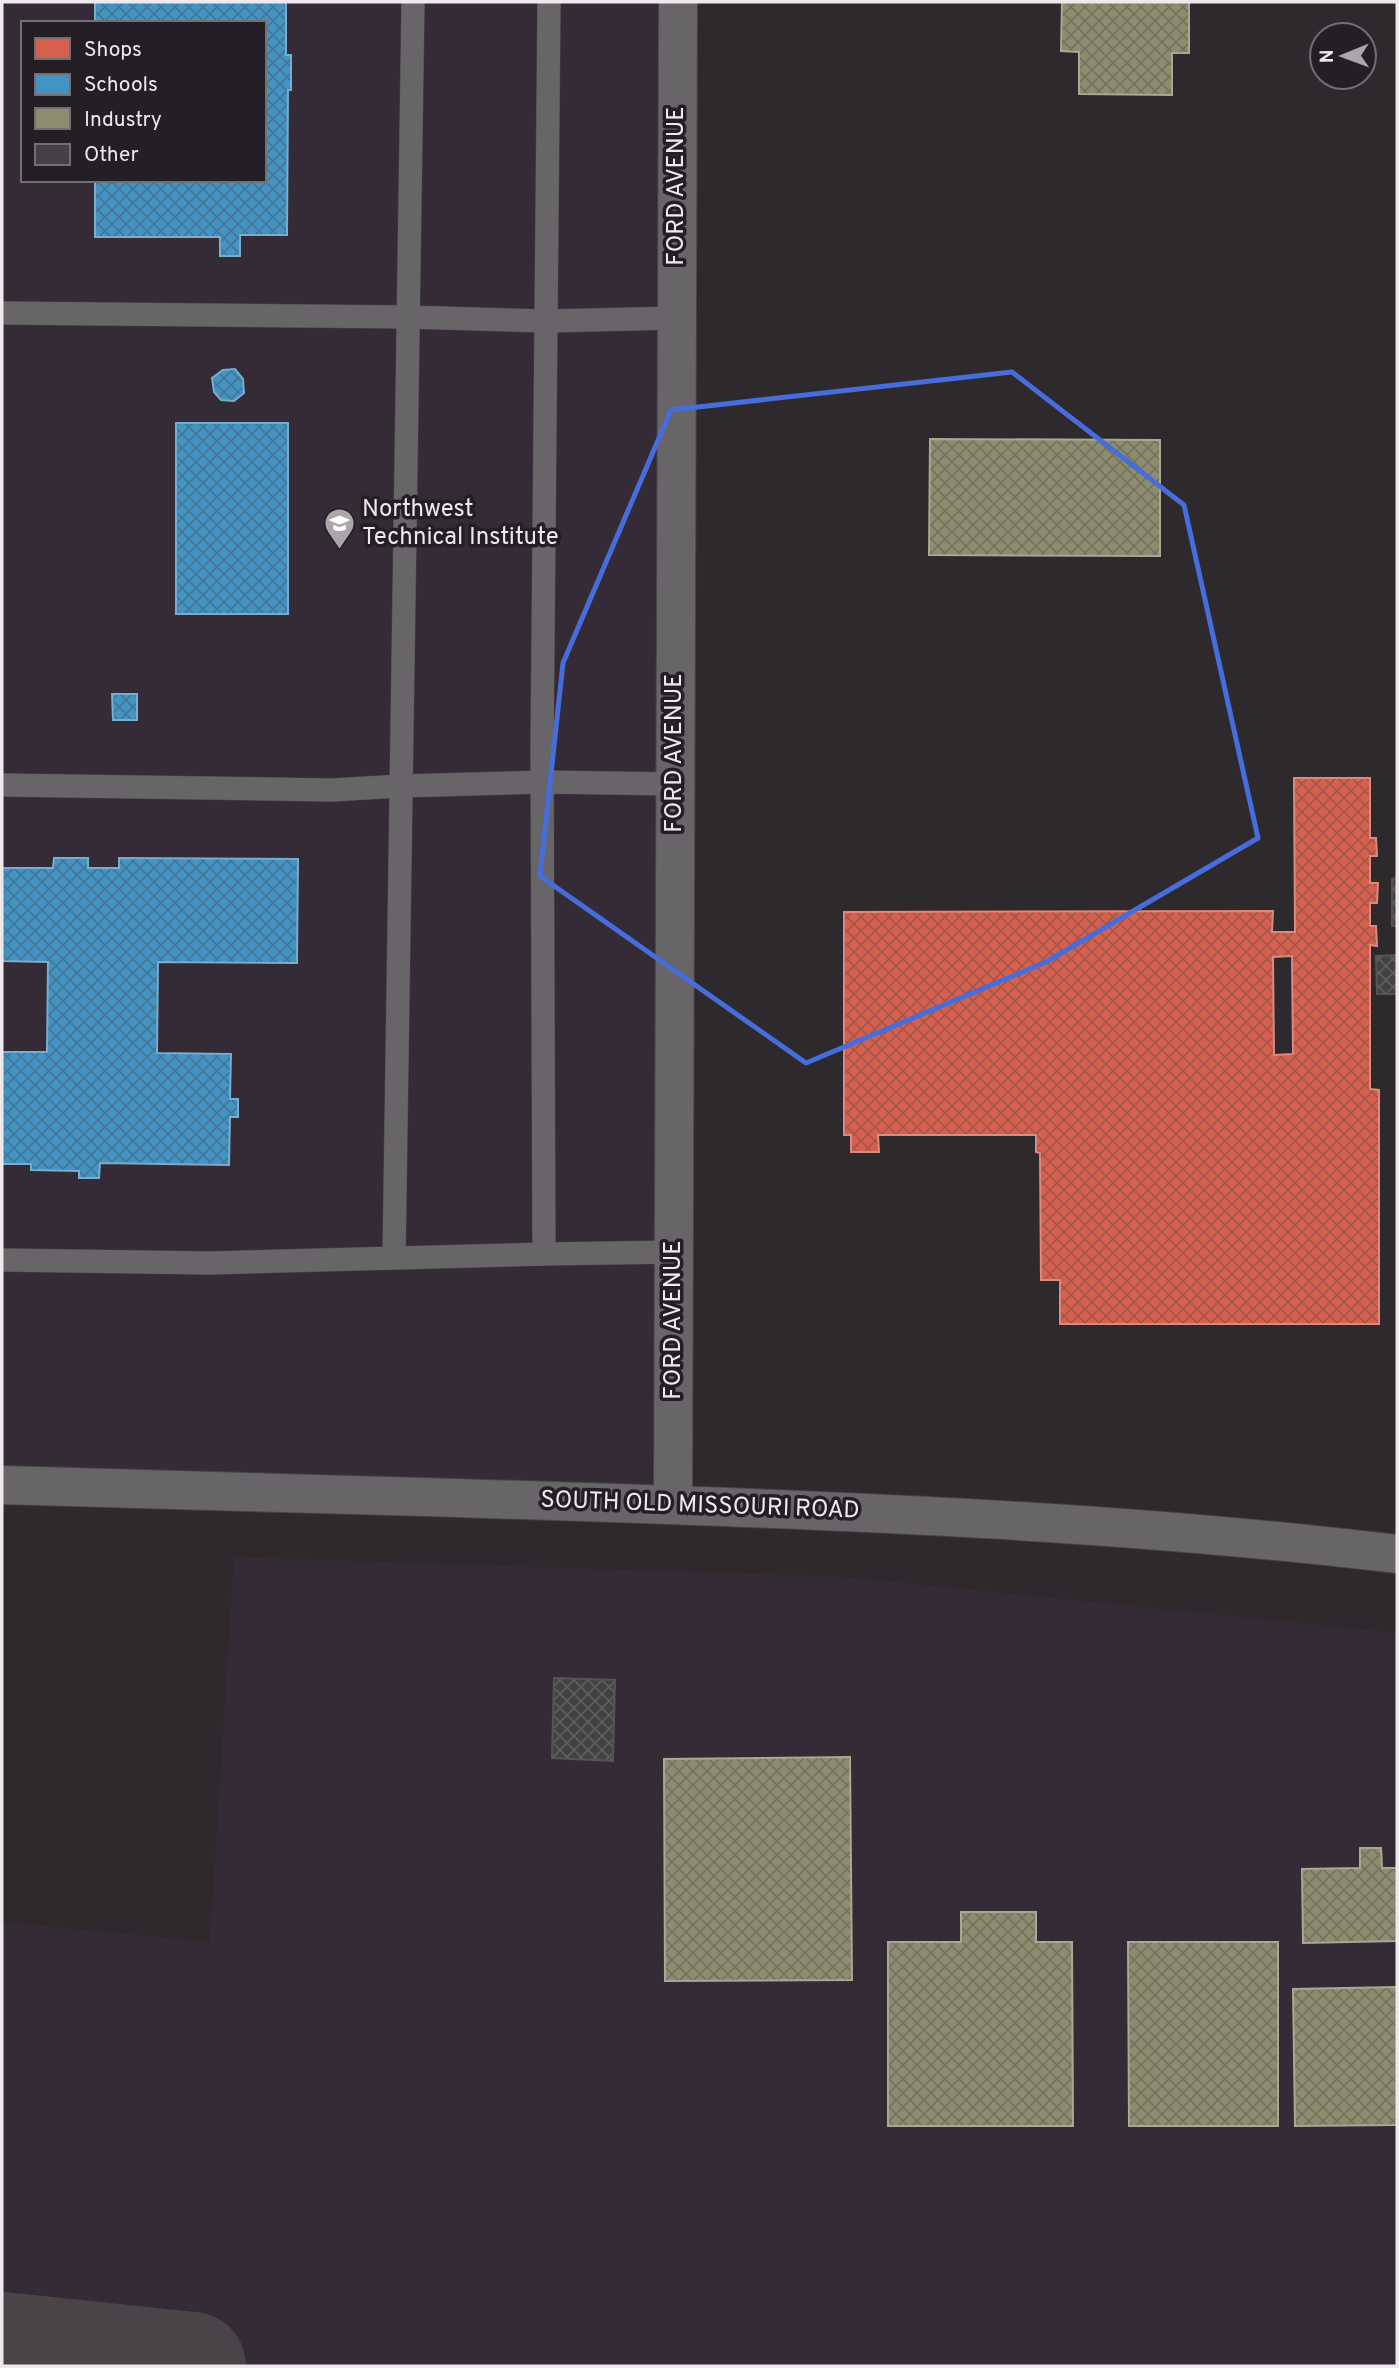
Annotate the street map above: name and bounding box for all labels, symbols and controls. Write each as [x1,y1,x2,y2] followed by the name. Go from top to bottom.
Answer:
[21,21,266,182] legend
[1308,21,1378,91] north arrow
[84,37,142,64] text: Shops
[1316,49,1340,63] text: N
[84,72,158,99] text: Schools
[662,106,692,266] street label: FORD AVENUE
[84,107,162,134] text: Industry
[84,142,139,169] text: Other
[362,495,559,553] place label: Northwest Technical Institute
[322,507,356,551] school or university icon: Northwest Technical Institute
[660,673,690,833] street label: FORD AVENUE
[659,1240,689,1400] street label: FORD AVENUE
[540,1485,860,1527] street label: SOUTH OLD MISSOURI ROAD

